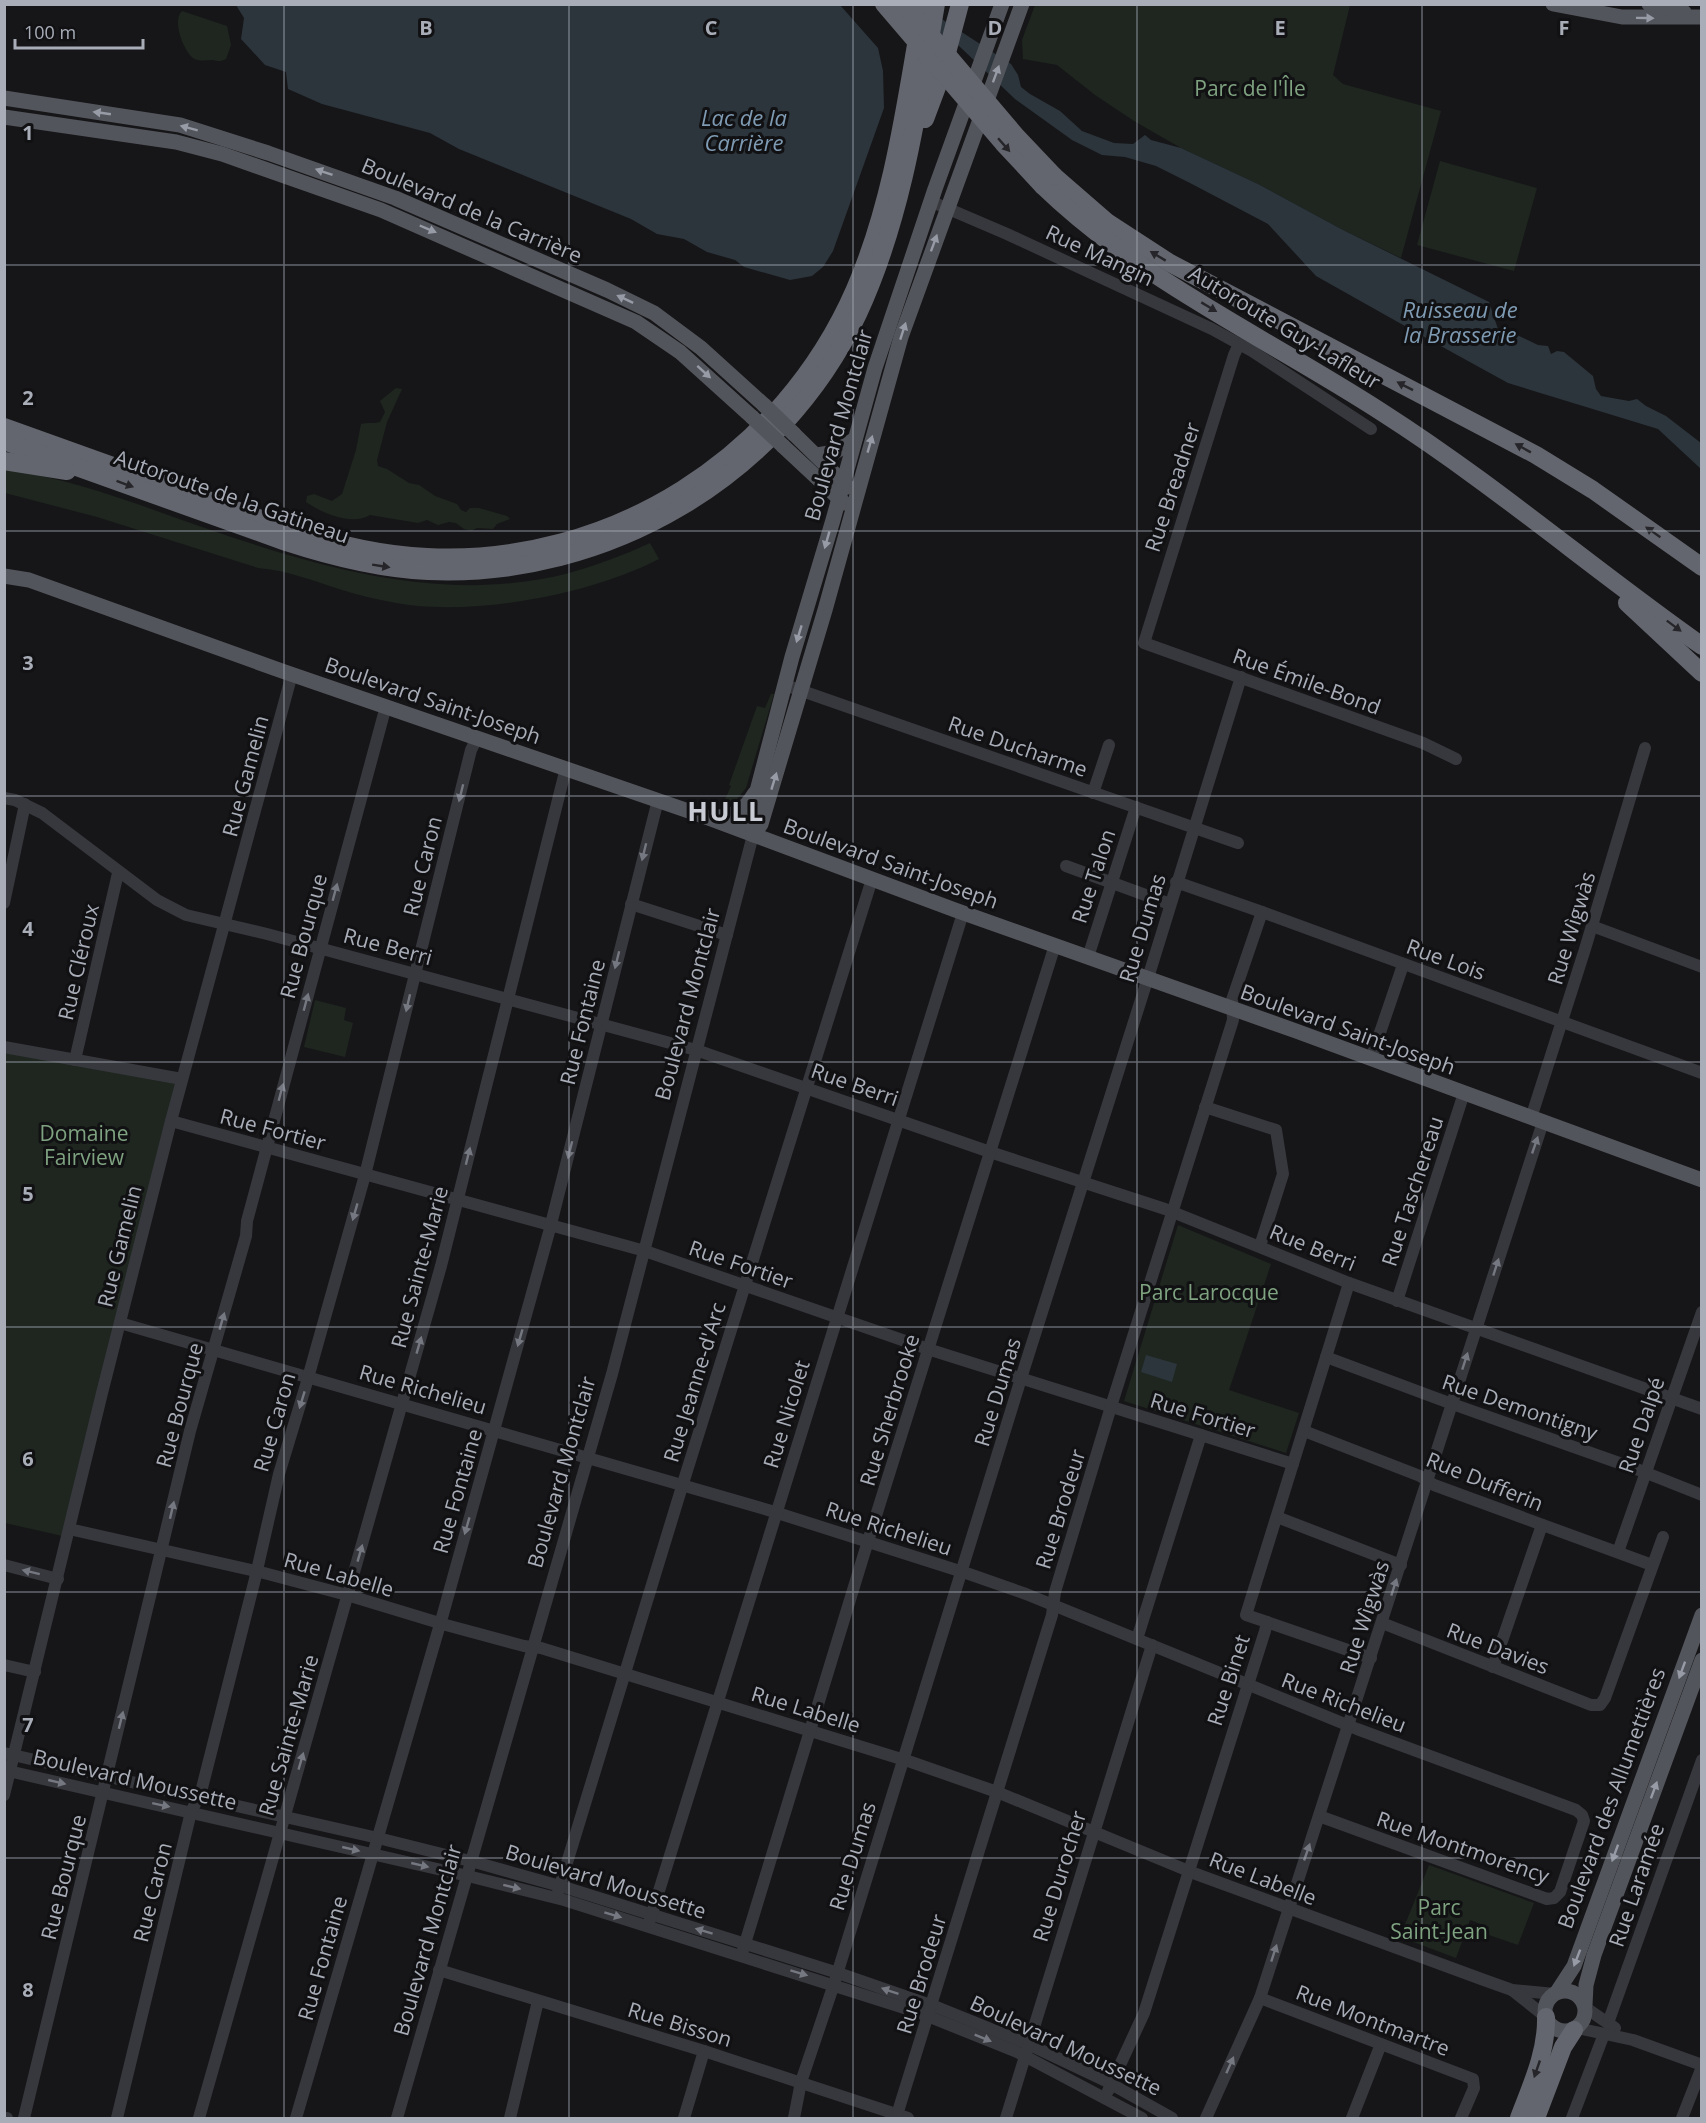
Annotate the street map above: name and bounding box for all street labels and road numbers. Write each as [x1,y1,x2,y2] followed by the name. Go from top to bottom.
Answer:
[357,151,587,269] street label: Boulevard de la Carrière
[1041,218,1159,292] street label: Rue Mangin
[1184,259,1386,396] street label: Autoroute Guy-Lafleur
[797,326,879,524] street label: Boulevard Montclair
[1138,418,1206,555] street label: Rue Breadner
[111,443,353,549] street label: Autoroute de la Gatineau
[1229,641,1385,721] street label: Rue Émile-Bond
[321,650,545,750] street label: Boulevard Saint-Joseph
[945,709,1091,783] street label: Rue Ducharme
[215,712,275,840] street label: Rue Gamelin
[780,811,1002,915] street label: Boulevard Saint-Joseph
[396,813,448,919] street label: Rue Caron
[1065,825,1121,927] street label: Rue Talon
[1540,868,1602,988] street label: Rue Wìgwàs
[273,870,333,1002] street label: Rue Bourque
[1112,870,1172,986] street label: Rue Dumas
[51,901,105,1023] street label: Rue Cléroux
[648,904,726,1103] street label: Boulevard Montclair
[340,921,436,971] street label: Rue Berri
[1403,932,1489,986] street label: Rue Lois
[553,956,611,1088] street label: Rue Fontaine
[1237,977,1459,1081] street label: Boulevard Saint-Joseph
[807,1056,903,1112] street label: Rue Berri
[217,1101,329,1157] street label: Rue Fortier
[1375,1112,1449,1270] street label: Rue Taschereau
[90,1182,148,1310] street label: Rue Gamelin
[384,1183,454,1351] street label: Rue Sainte-Marie
[1266,1217,1360,1277] street label: Rue Berri
[685,1233,797,1295] street label: Rue Fortier
[656,1299,732,1465] street label: Rue Jeanne-d'Arc
[853,1331,925,1489] street label: Rue Sherbrooke
[967,1334,1027,1450] street label: Rue Dumas
[149,1339,209,1471] street label: Rue Bourque
[356,1357,490,1421] street label: Rue Richelieu
[756,1357,816,1471] street label: Rue Nicolet
[1439,1367,1602,1447] street label: Rue Demontigny
[246,1369,302,1475] street label: Rue Caron
[520,1373,602,1571] street label: Boulevard Montclair
[1611,1373,1671,1477] street label: Rue Dalpé
[1147,1386,1259,1444] street label: Rue Fortier
[426,1425,488,1557] street label: Rue Fontaine
[1028,1445,1092,1572] street label: Rue Brodeur
[1422,1445,1548,1517] street label: Rue Dufferin
[822,1494,956,1562] street label: Rue Richelieu
[281,1545,397,1603] street label: Rue Labelle
[1333,1557,1395,1677] street label: Rue Wìgwàs
[1443,1616,1553,1680] street label: Rue Davies
[1200,1631,1256,1729] street label: Rue Binet
[252,1651,324,1819] street label: Rue Sainte-Marie
[1551,1664,1671,1932] street label: Boulevard des Allumettières
[1278,1665,1410,1739] street label: Rue Richelieu
[748,1679,864,1739] street label: Rue Labelle
[30,1742,240,1816] street label: Boulevard Moussette
[822,1798,882,1914] street label: Rue Dumas
[1373,1804,1554,1890] street label: Rue Montmorency
[1026,1807,1092,1945] street label: Rue Durocher
[34,1811,92,1943] street label: Rue Bourque
[1602,1819,1670,1951] street label: Rue Laramée
[502,1837,710,1925] street label: Boulevard Moussette
[126,1839,178,1945] street label: Rue Caron
[386,1841,468,2039] street label: Boulevard Montclair
[1205,1845,1321,1911] street label: Rue Labelle
[291,1892,353,2024] street label: Rue Fontaine
[889,1910,953,2037] street label: Rue Brodeur
[1292,1978,1454,2062] street label: Rue Montmartre
[966,1988,1166,2102] street label: Boulevard Moussette
[625,1995,735,2053] street label: Rue Bisson

